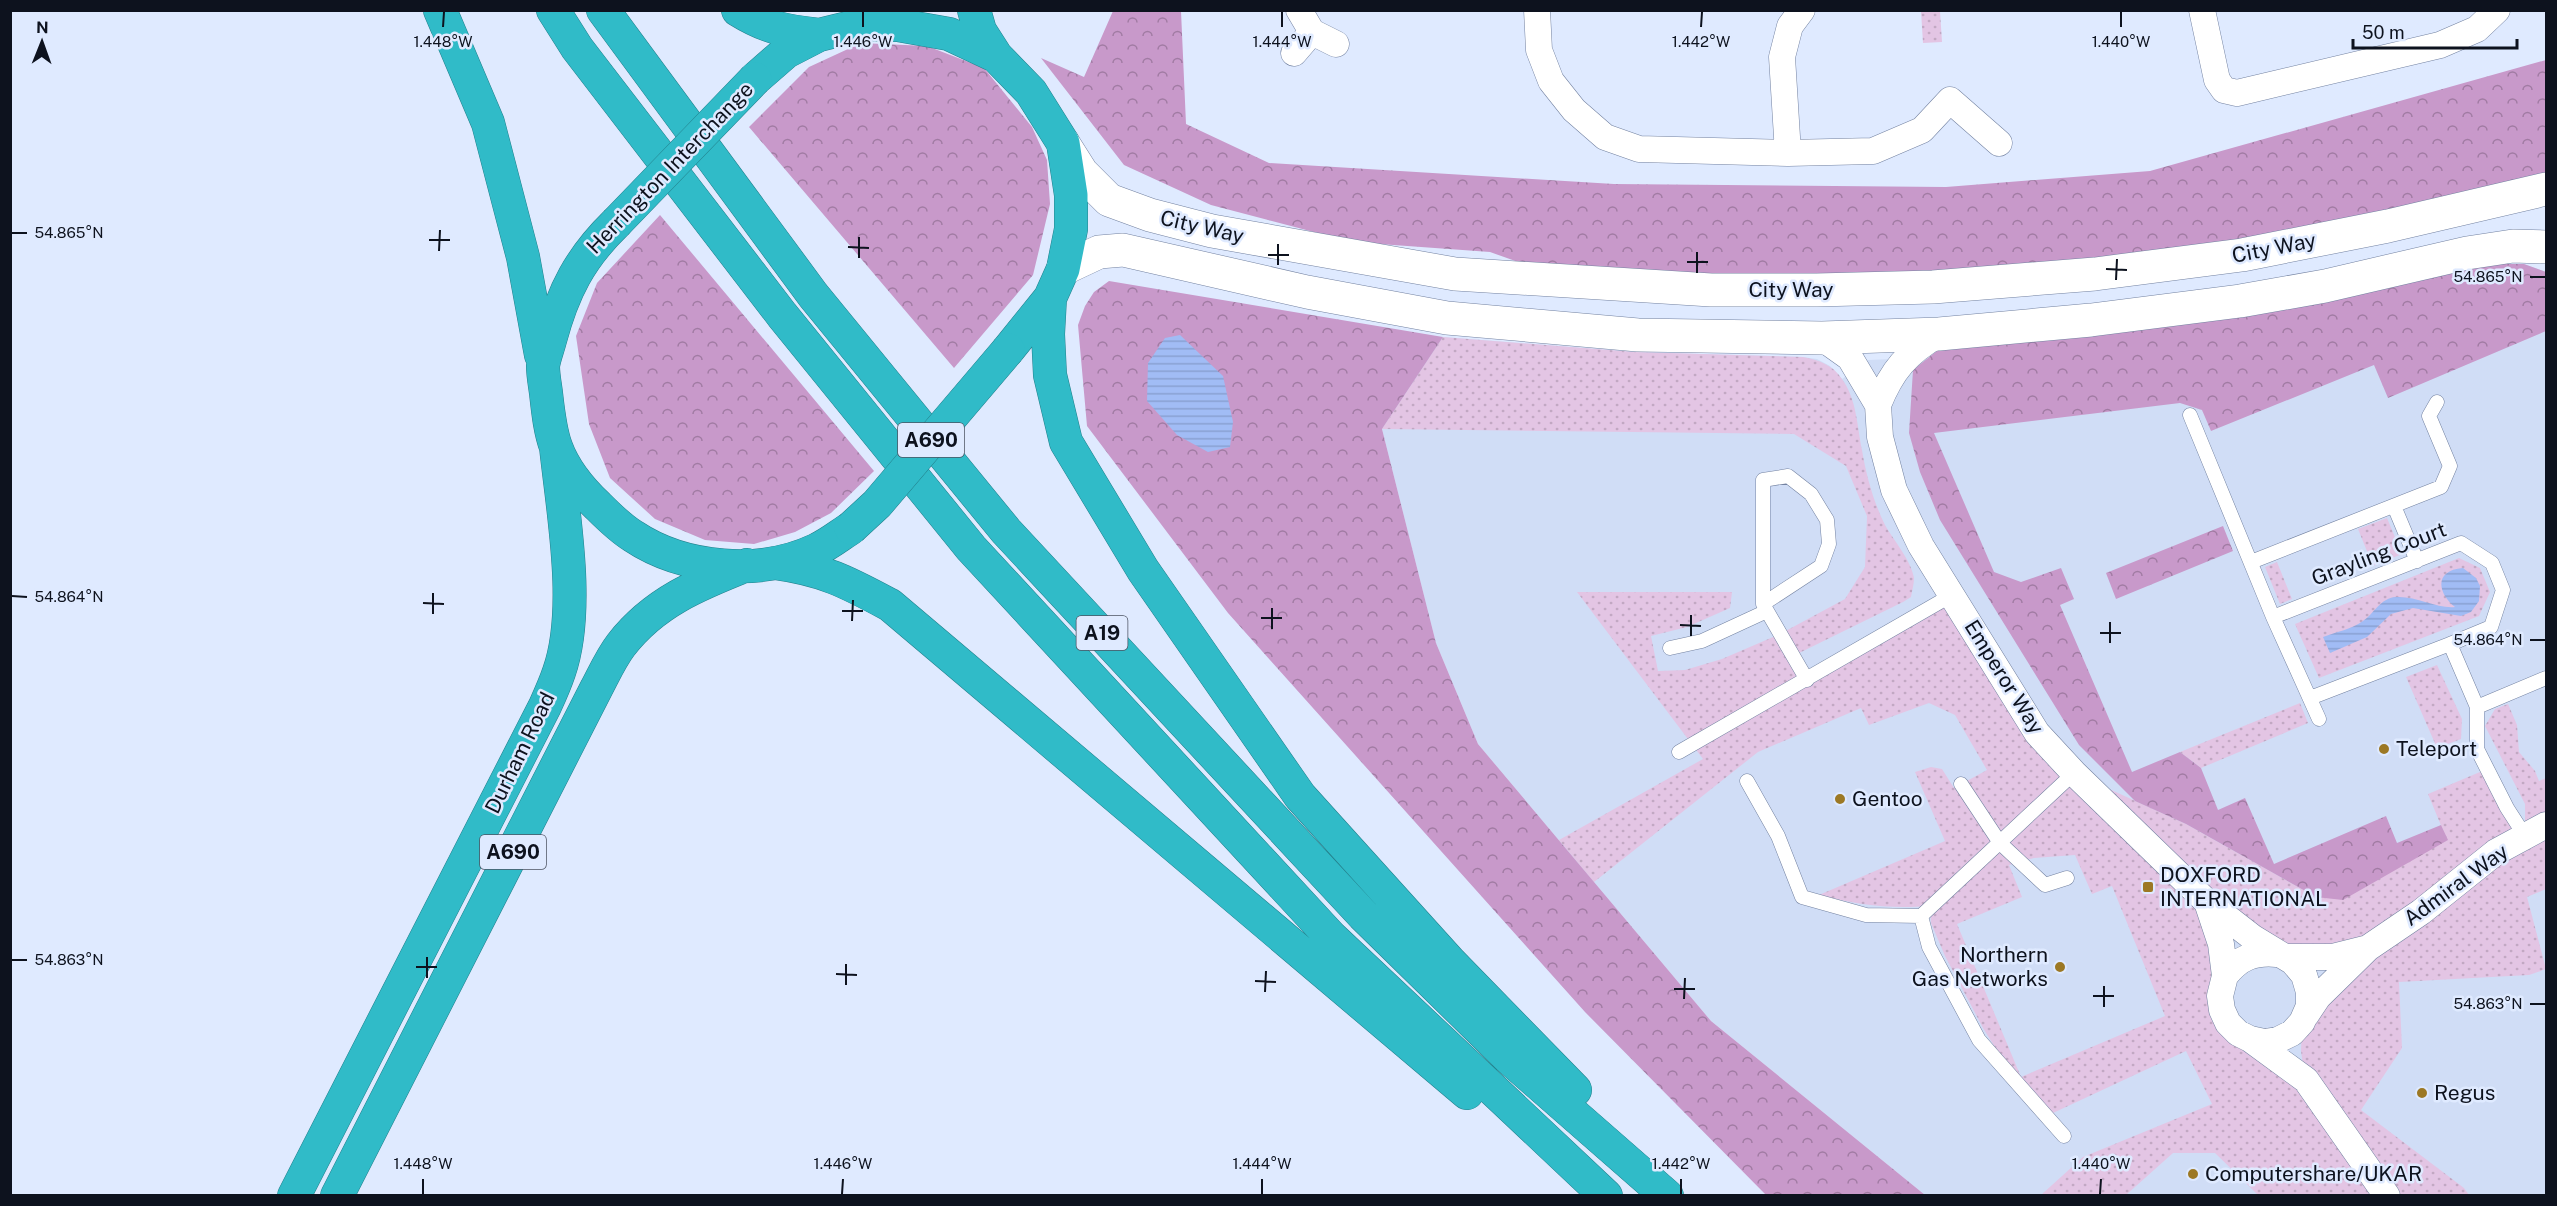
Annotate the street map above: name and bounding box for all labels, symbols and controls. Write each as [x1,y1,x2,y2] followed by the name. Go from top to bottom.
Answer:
[12,12,72,72] north arrow
[2353,12,2516,50] scale bar
[36,18,49,37] text: N
[2362,22,2405,43] text: 50 m
[413,33,473,50] text: 1.448°W
[834,33,892,50] text: 1.446°W
[1253,33,1311,50] text: 1.444°W
[1672,33,1730,50] text: 1.442°W
[2092,33,2150,50] text: 1.440°W
[581,77,758,259] street label: Herrington Interchange
[1158,205,1246,248] street label: City Way
[34,224,104,241] text: 54.865°N
[2230,227,2318,268] street label: City Way
[2453,268,2523,285] text: 54.865°N
[1748,277,1834,302] street label: City Way
[898,423,964,457] road number: A690
[2308,516,2450,591] street label: Grayling Court
[34,588,104,605] text: 54.864°N
[1959,615,2049,738] street label: Emperor Way
[1076,616,1128,650] road number: A19
[2453,631,2523,648] text: 54.864°N
[479,688,560,817] street label: Durham Road
[2396,736,2477,761] place label: Teleport
[2377,742,2391,756] marker: Teleport
[1852,786,1923,811] place label: Gentoo
[1833,792,1847,806] marker: Gentoo
[480,835,546,869] road number: A690
[2399,838,2513,931] street label: Admiral Way
[2160,862,2327,911] place label: DOXFORD INTERNATIONAL
[2141,880,2155,894] marker: DOXFORD INTERNATIONAL
[1912,942,2048,991] place label: Northern Gas Networks
[35,951,103,968] text: 54.863°N
[2053,960,2067,974] marker: Northern Gas Networks
[2454,995,2522,1012] text: 54.863°N
[2434,1080,2495,1105] place label: Regus
[2415,1086,2429,1100] marker: Regus
[393,1155,453,1172] text: 1.448°W
[814,1155,872,1172] text: 1.446°W
[1233,1155,1291,1172] text: 1.444°W
[1652,1155,1710,1172] text: 1.442°W
[2072,1155,2130,1172] text: 1.440°W
[2205,1161,2422,1186] place label: Computershare/UKAR
[2186,1167,2200,1181] marker: Computershare/UKAR

